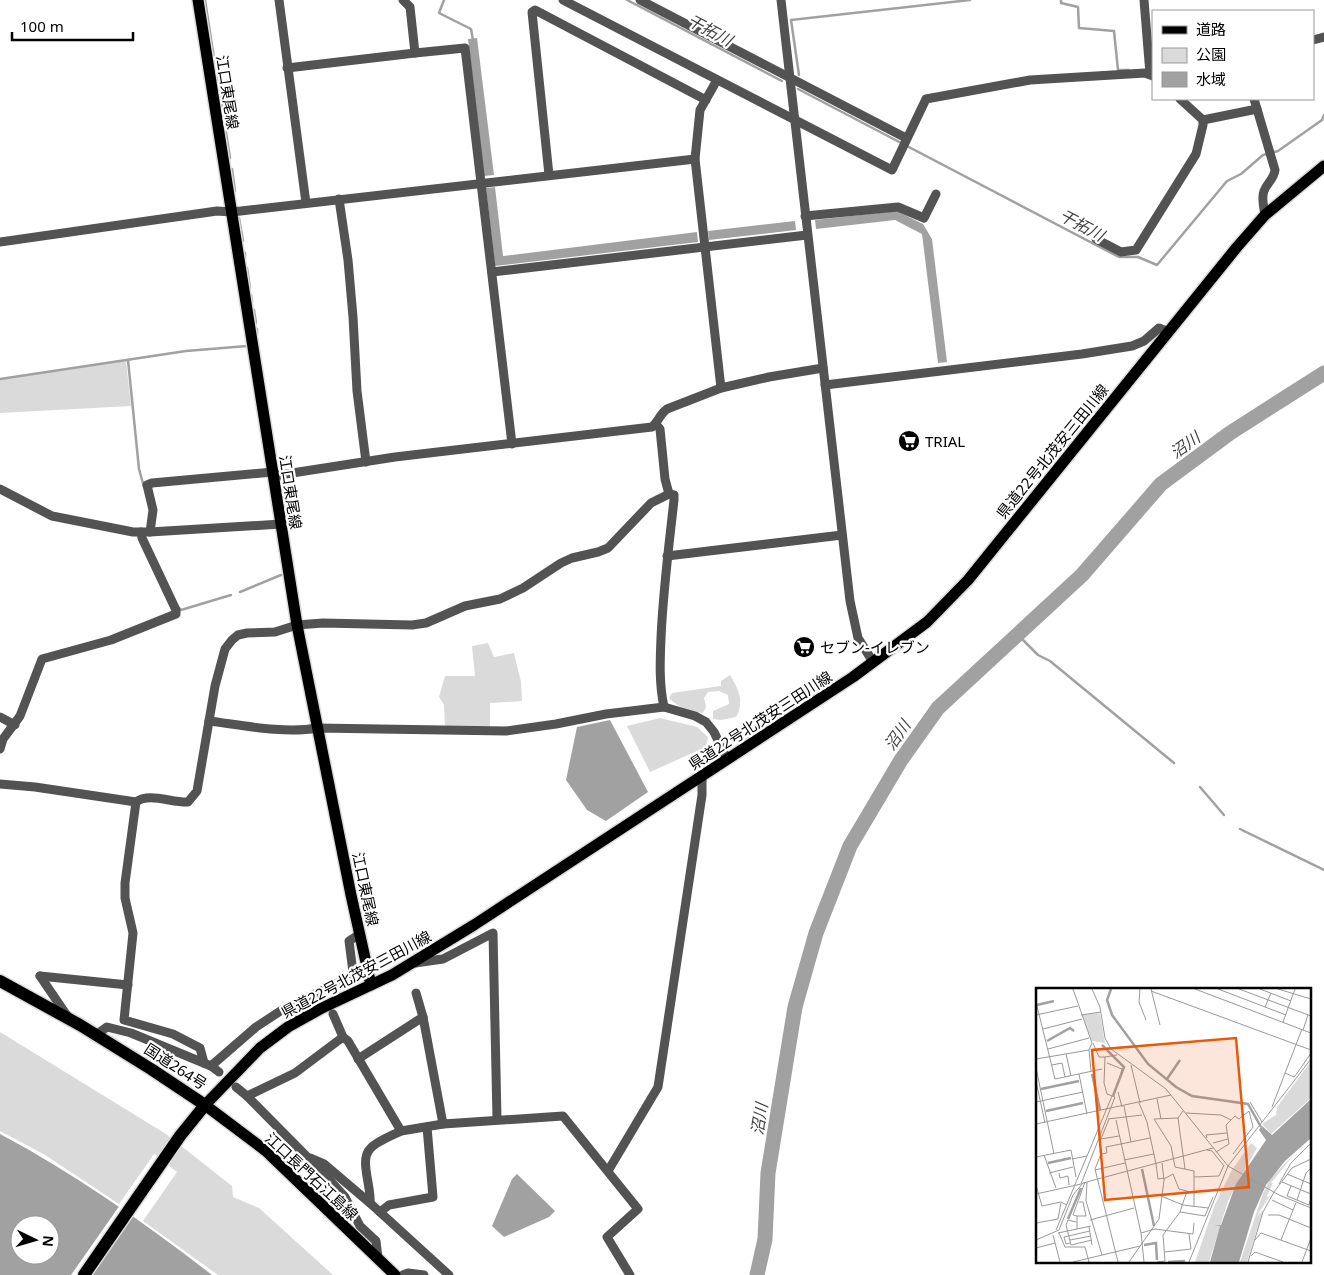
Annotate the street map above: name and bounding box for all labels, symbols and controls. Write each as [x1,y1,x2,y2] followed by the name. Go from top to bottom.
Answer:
[684,9,738,52] water label: 干拓川
[12,10,134,42] scale bar
[1152,10,1314,100] legend
[20,16,64,36] text: 100 m
[1196,19,1226,39] text: 道路
[1196,44,1226,64] text: 公園
[212,53,244,131] street label: 江口東尾線
[1196,69,1226,89] text: 水域
[1056,204,1110,247] water label: 干拓川
[992,380,1112,522] street label: 県道22号北茂安三田川線
[1166,426,1206,463] water label: 沼川
[897,429,921,453] supermarket icon: TRIAL
[925,431,965,451] place label: TRIAL
[275,453,307,531] street label: 江口東尾線
[792,635,816,659] supermarket icon: セブン-イレブン
[820,637,930,657] place label: セブン-イレブン
[684,666,836,774] street label: 県道22号北茂安三田川線
[879,714,916,754] water label: 沼川
[348,850,384,928] street label: 江口東尾線
[278,926,434,1022] street label: 県道22号北茂安三田川線
[1036,988,1312,1262] inset map
[141,1038,211,1094] street label: 国道264号
[746,1100,773,1137] water label: 沼川
[261,1128,363,1224] street label: 江口長門石江島線
[10,1215,60,1265] north arrow
[38,1235,58,1248] text: N

